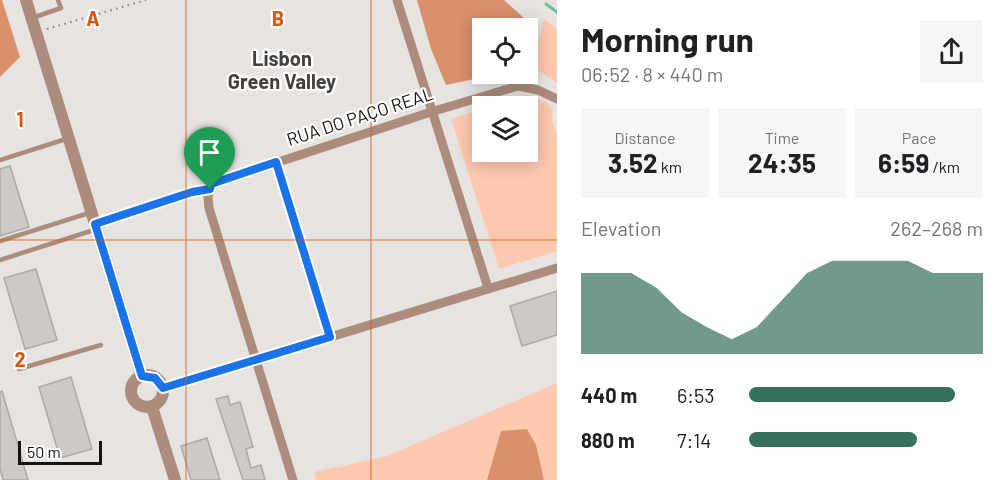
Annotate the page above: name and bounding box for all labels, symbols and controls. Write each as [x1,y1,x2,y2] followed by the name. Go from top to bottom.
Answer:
[86,6,100,30] text: A
[272,6,284,30] text: B
[472,18,538,162] map controls
[472,18,538,84] button: locate
[581,19,754,59] text: Morning run
[920,20,983,83] button: share
[228,46,336,93] district label: Lisbon Green Valley
[581,62,723,86] text: 06:52 · 8 × 440 m
[284,82,436,150] street label: RUA DO PAÇO REAL
[472,96,538,162] button: layers
[16,107,24,131] text: 1
[184,127,235,189] pin
[615,128,675,147] text: Distance
[765,128,799,147] text: Time
[902,128,936,147] text: Pace
[193,136,226,169] icon: arrive
[608,147,658,178] text: 3.52
[748,147,816,178] text: 24:35
[878,147,929,178] text: 6:59
[658,157,682,176] text: km
[929,157,960,176] text: /km
[581,216,662,240] text: Elevation
[890,216,983,240] text: 262–268 m
[14,347,26,371] text: 2
[581,383,637,407] text: 440 m
[677,383,715,407] text: 6:53
[581,428,635,452] text: 880 m
[677,428,711,452] text: 7:14
[18,438,102,466] scale bar
[27,442,61,461] text: 50 m

